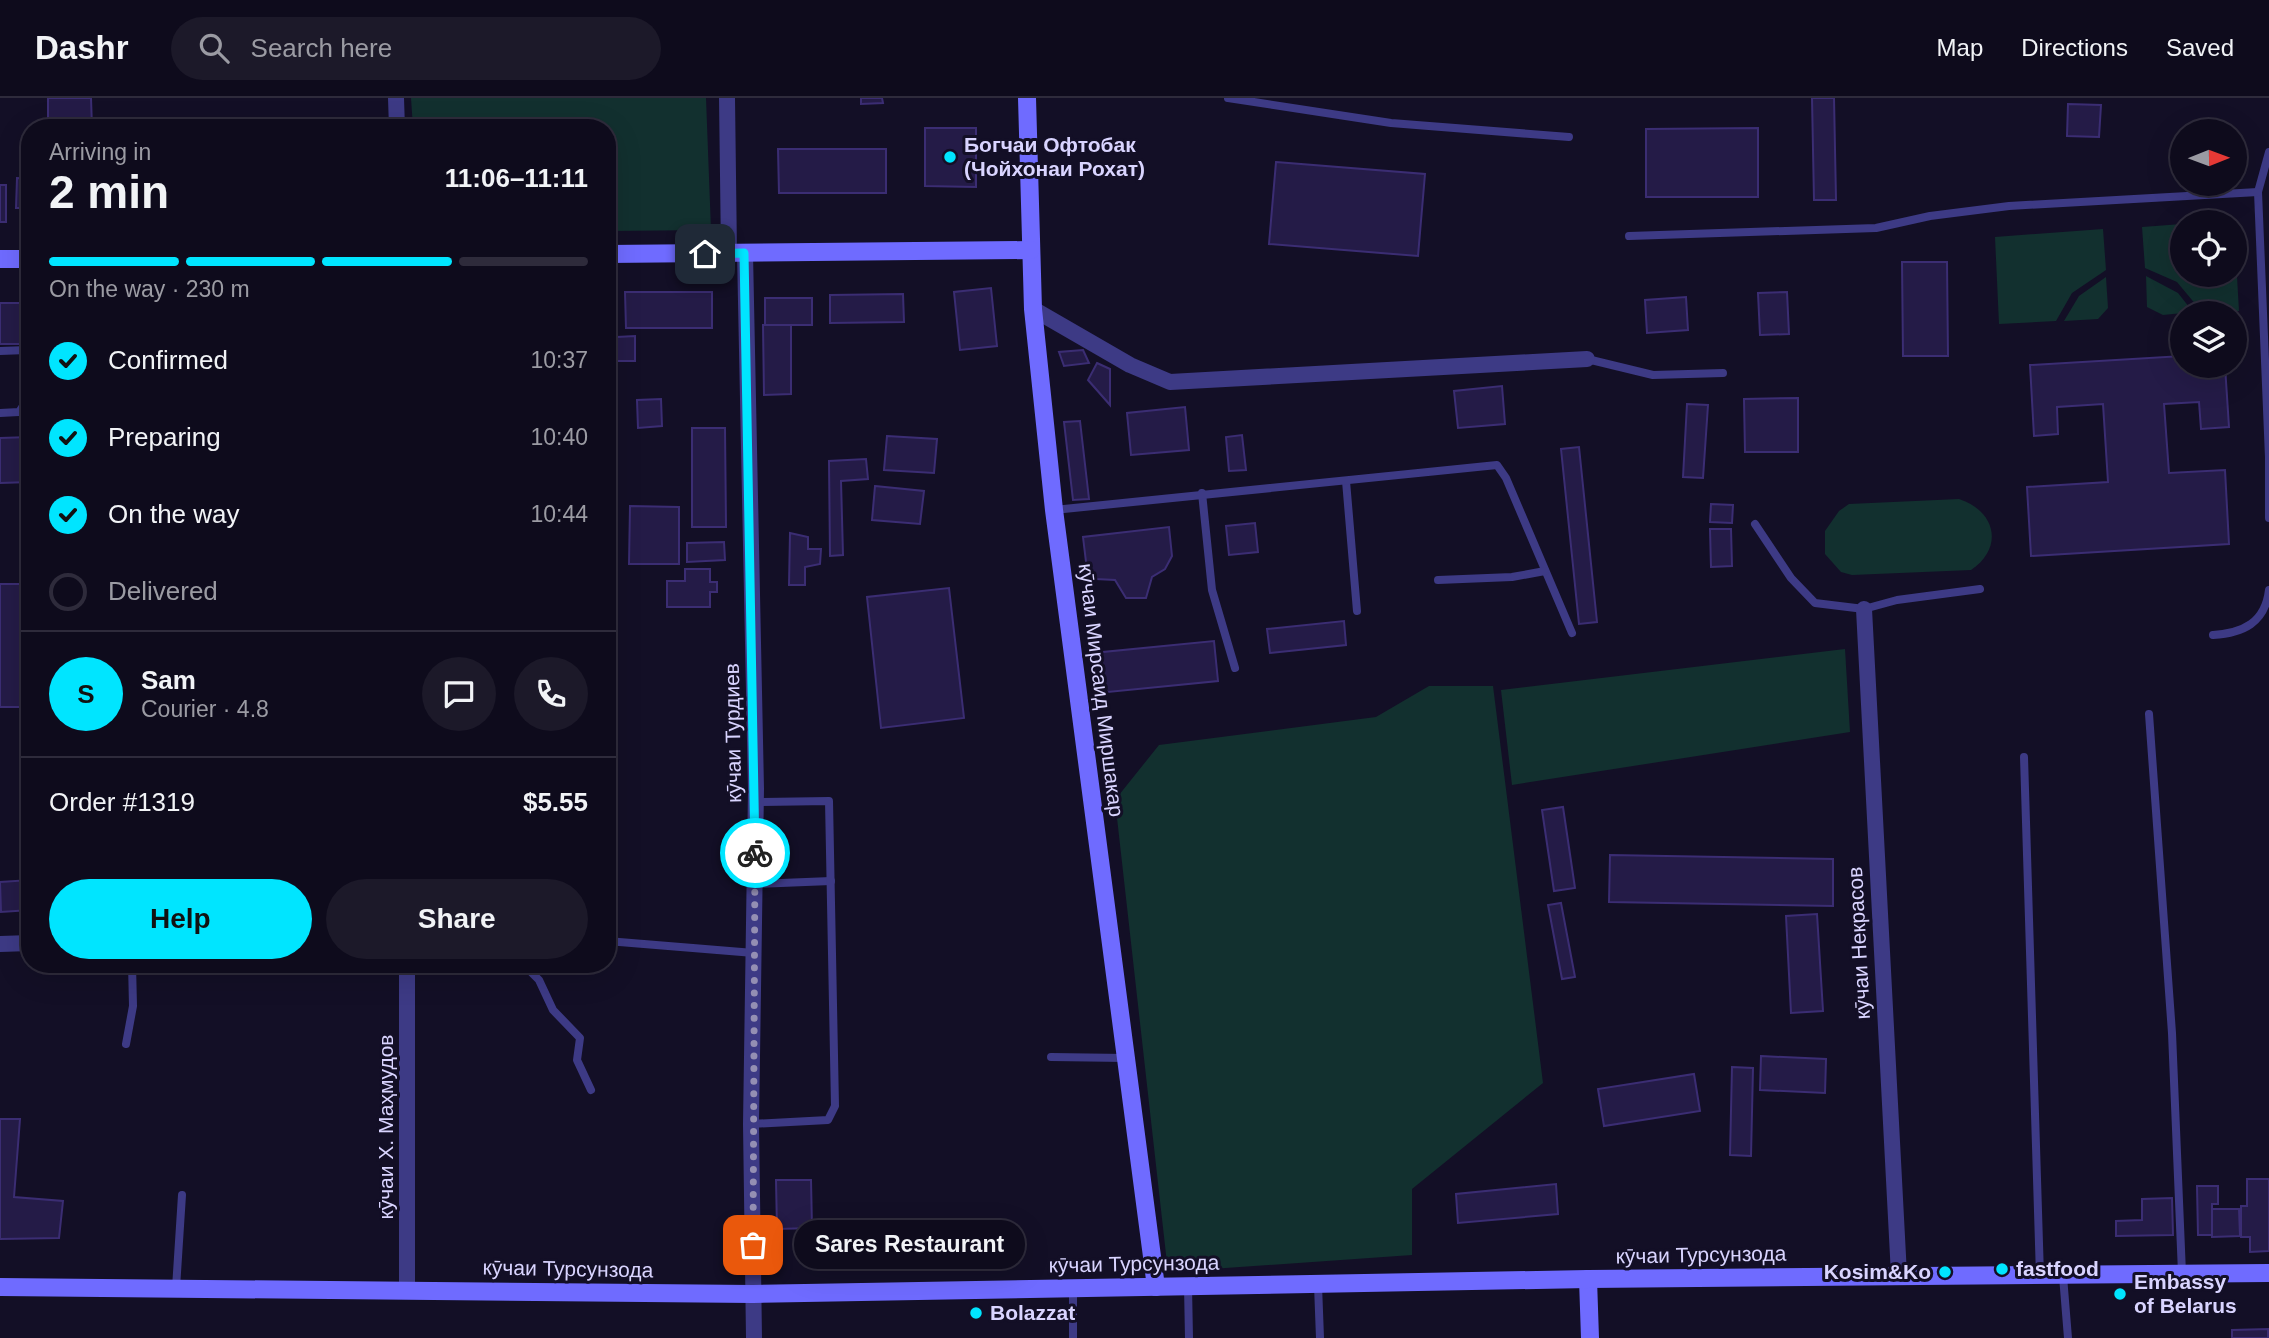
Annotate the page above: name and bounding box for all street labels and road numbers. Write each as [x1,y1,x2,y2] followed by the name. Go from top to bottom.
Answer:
[1075,562,1128,818] street label: кӯчаи Мирсаид Миршакар
[720,663,745,803] street label: кӯчаи Турдиев
[1843,866,1874,1020] street label: кӯчаи Некрасов
[374,1034,397,1220] street label: кӯчаи Х. Маҳмудов
[1615,1242,1787,1267] street label: кӯчаи Турсунзода
[1048,1251,1220,1276] street label: кӯчаи Турсунзода
[483,1256,654,1281] street label: кӯчаи Турсунзода

